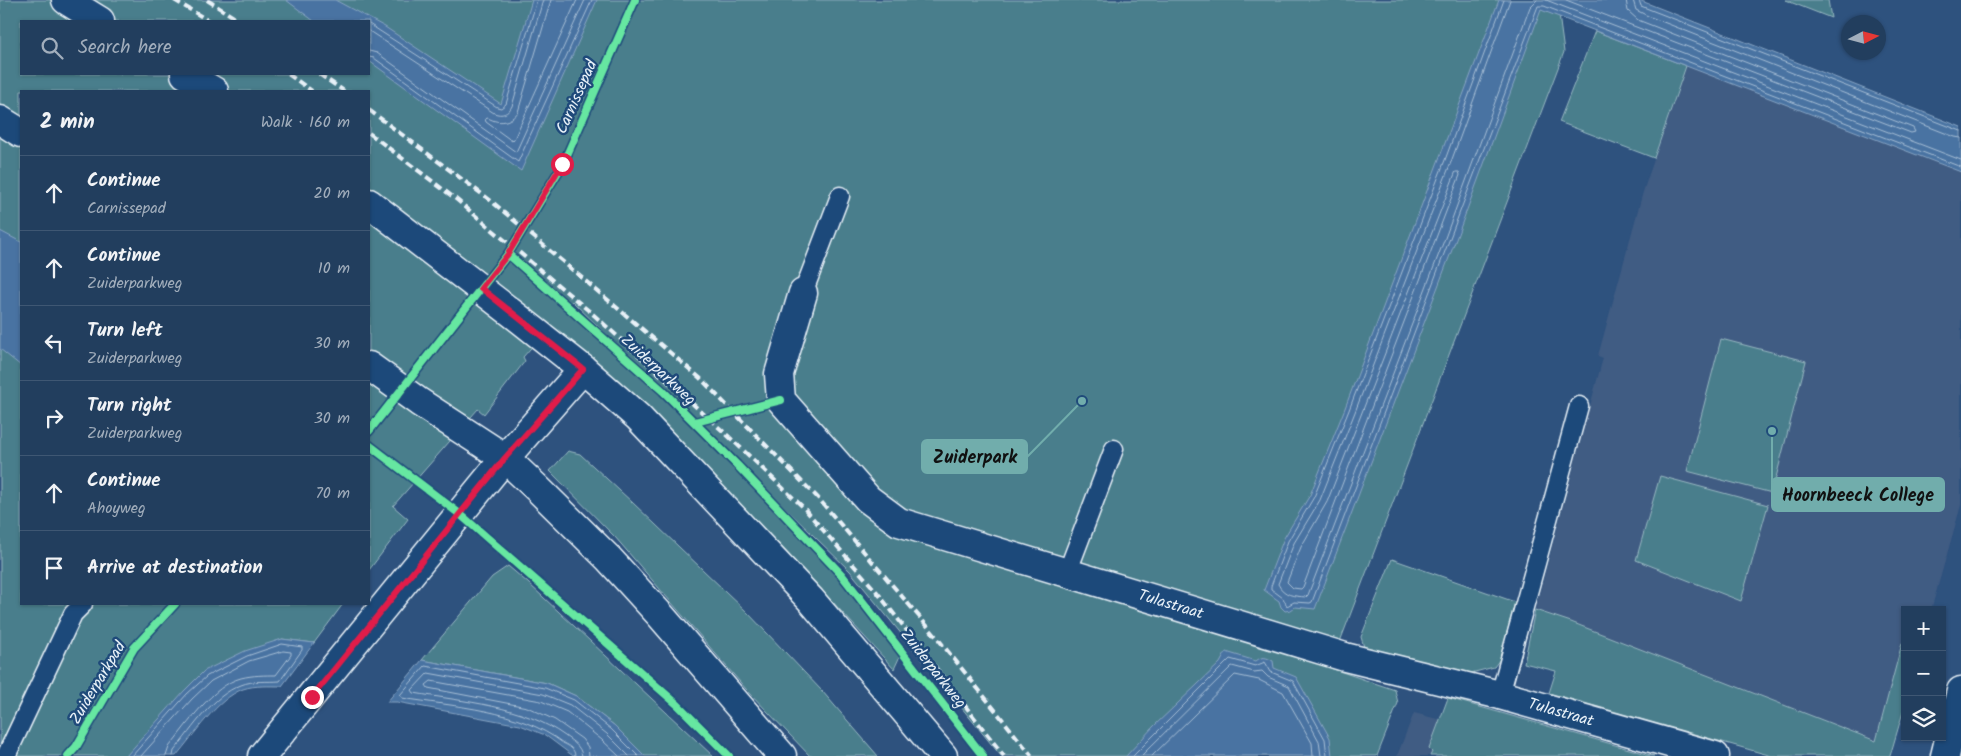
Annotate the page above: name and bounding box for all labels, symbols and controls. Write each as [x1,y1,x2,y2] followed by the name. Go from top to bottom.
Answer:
[1841,15,1886,60] north arrow
[20,20,370,75] search box
[78,33,172,63] text: Search here
[38,34,66,62] icon: search
[550,55,605,138] street label: Carnissepad
[40,106,95,139] text: 2 min
[261,110,350,135] text: Walk · 160 m
[551,153,574,176] route start
[87,166,160,196] text: Continue
[40,179,68,207] icon: ahead
[314,181,350,206] text: 20 m
[87,196,166,221] text: Carnissepad
[87,241,160,271] text: Continue
[40,254,68,282] icon: ahead
[318,256,350,281] text: 10 m
[87,271,182,296] text: Zuiderparkweg
[87,316,162,346] text: Turn left
[615,328,701,412] street label: Zuiderparkweg
[40,329,68,357] icon: left
[314,331,350,356] text: 30 m
[87,346,182,371] text: Zuiderparkweg
[87,391,172,421] text: Turn right
[40,404,68,432] icon: right
[314,406,350,431] text: 30 m
[87,421,182,446] text: Zuiderparkweg
[922,440,1027,473] callout: Zuiderpark
[933,444,1018,473] text: Zuiderpark
[87,466,160,496] text: Continue
[1772,478,1944,511] callout: Hoornbeeck College
[40,479,68,507] icon: ahead
[315,481,350,506] text: 70 m
[1782,482,1934,511] text: Hoornbeeck College
[87,496,146,521] text: Ahoyweg
[87,553,263,583] text: Arrive at destination
[40,554,68,582] icon: arrive
[1135,583,1207,626] street label: Tulastraat
[1901,606,1946,741] map controls
[1901,606,1946,651] button: +
[894,624,972,714] street label: Zuiderparkweg
[63,636,133,729] street label: Zuiderparkpad
[1901,651,1946,696] button: −
[301,686,324,709] route end
[1525,691,1598,734] street label: Tulastraat
[1901,696,1946,741] button: layers

